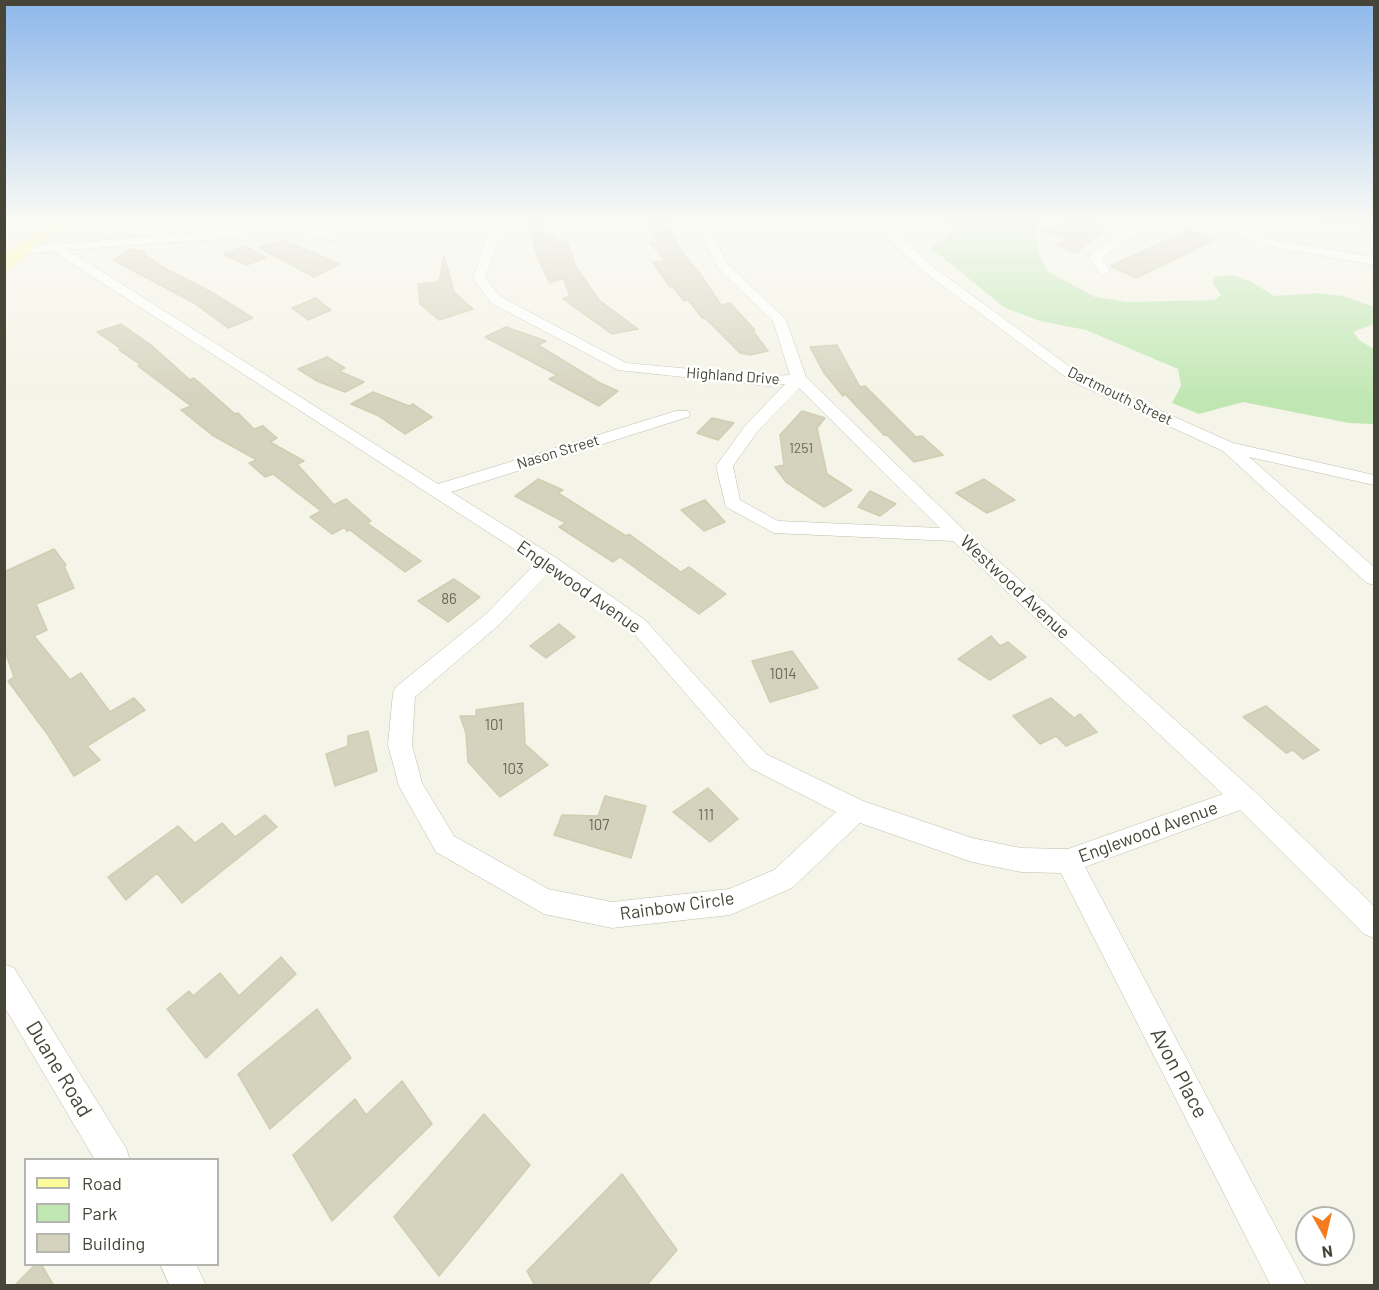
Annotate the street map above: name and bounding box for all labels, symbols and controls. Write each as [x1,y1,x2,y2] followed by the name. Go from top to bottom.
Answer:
[1065,363,1175,429] street label: Dartmouth Street
[686,364,780,388] street label: Highland Drive
[515,431,601,473] street label: Nason Street
[789,440,813,456] house number: 1251
[956,531,1074,643] street label: Westwood Avenue
[513,536,645,638] street label: Englewood Avenue
[441,590,457,608] house number: 86
[770,665,796,683] house number: 1014
[485,716,503,734] house number: 101
[502,760,524,778] house number: 103
[1075,797,1221,867] street label: Englewood Avenue
[698,806,714,824] house number: 111
[589,816,609,834] house number: 107
[618,887,736,925] street label: Rainbow Circle
[20,1016,98,1122] street label: Duane Road
[1145,1023,1213,1123] street label: Avon Place
[24,1158,219,1266] legend
[82,1172,122,1194] text: Road
[82,1202,117,1224] text: Park
[1295,1206,1355,1266] north arrow
[82,1232,145,1254] text: Building
[1321,1242,1334,1262] text: N

